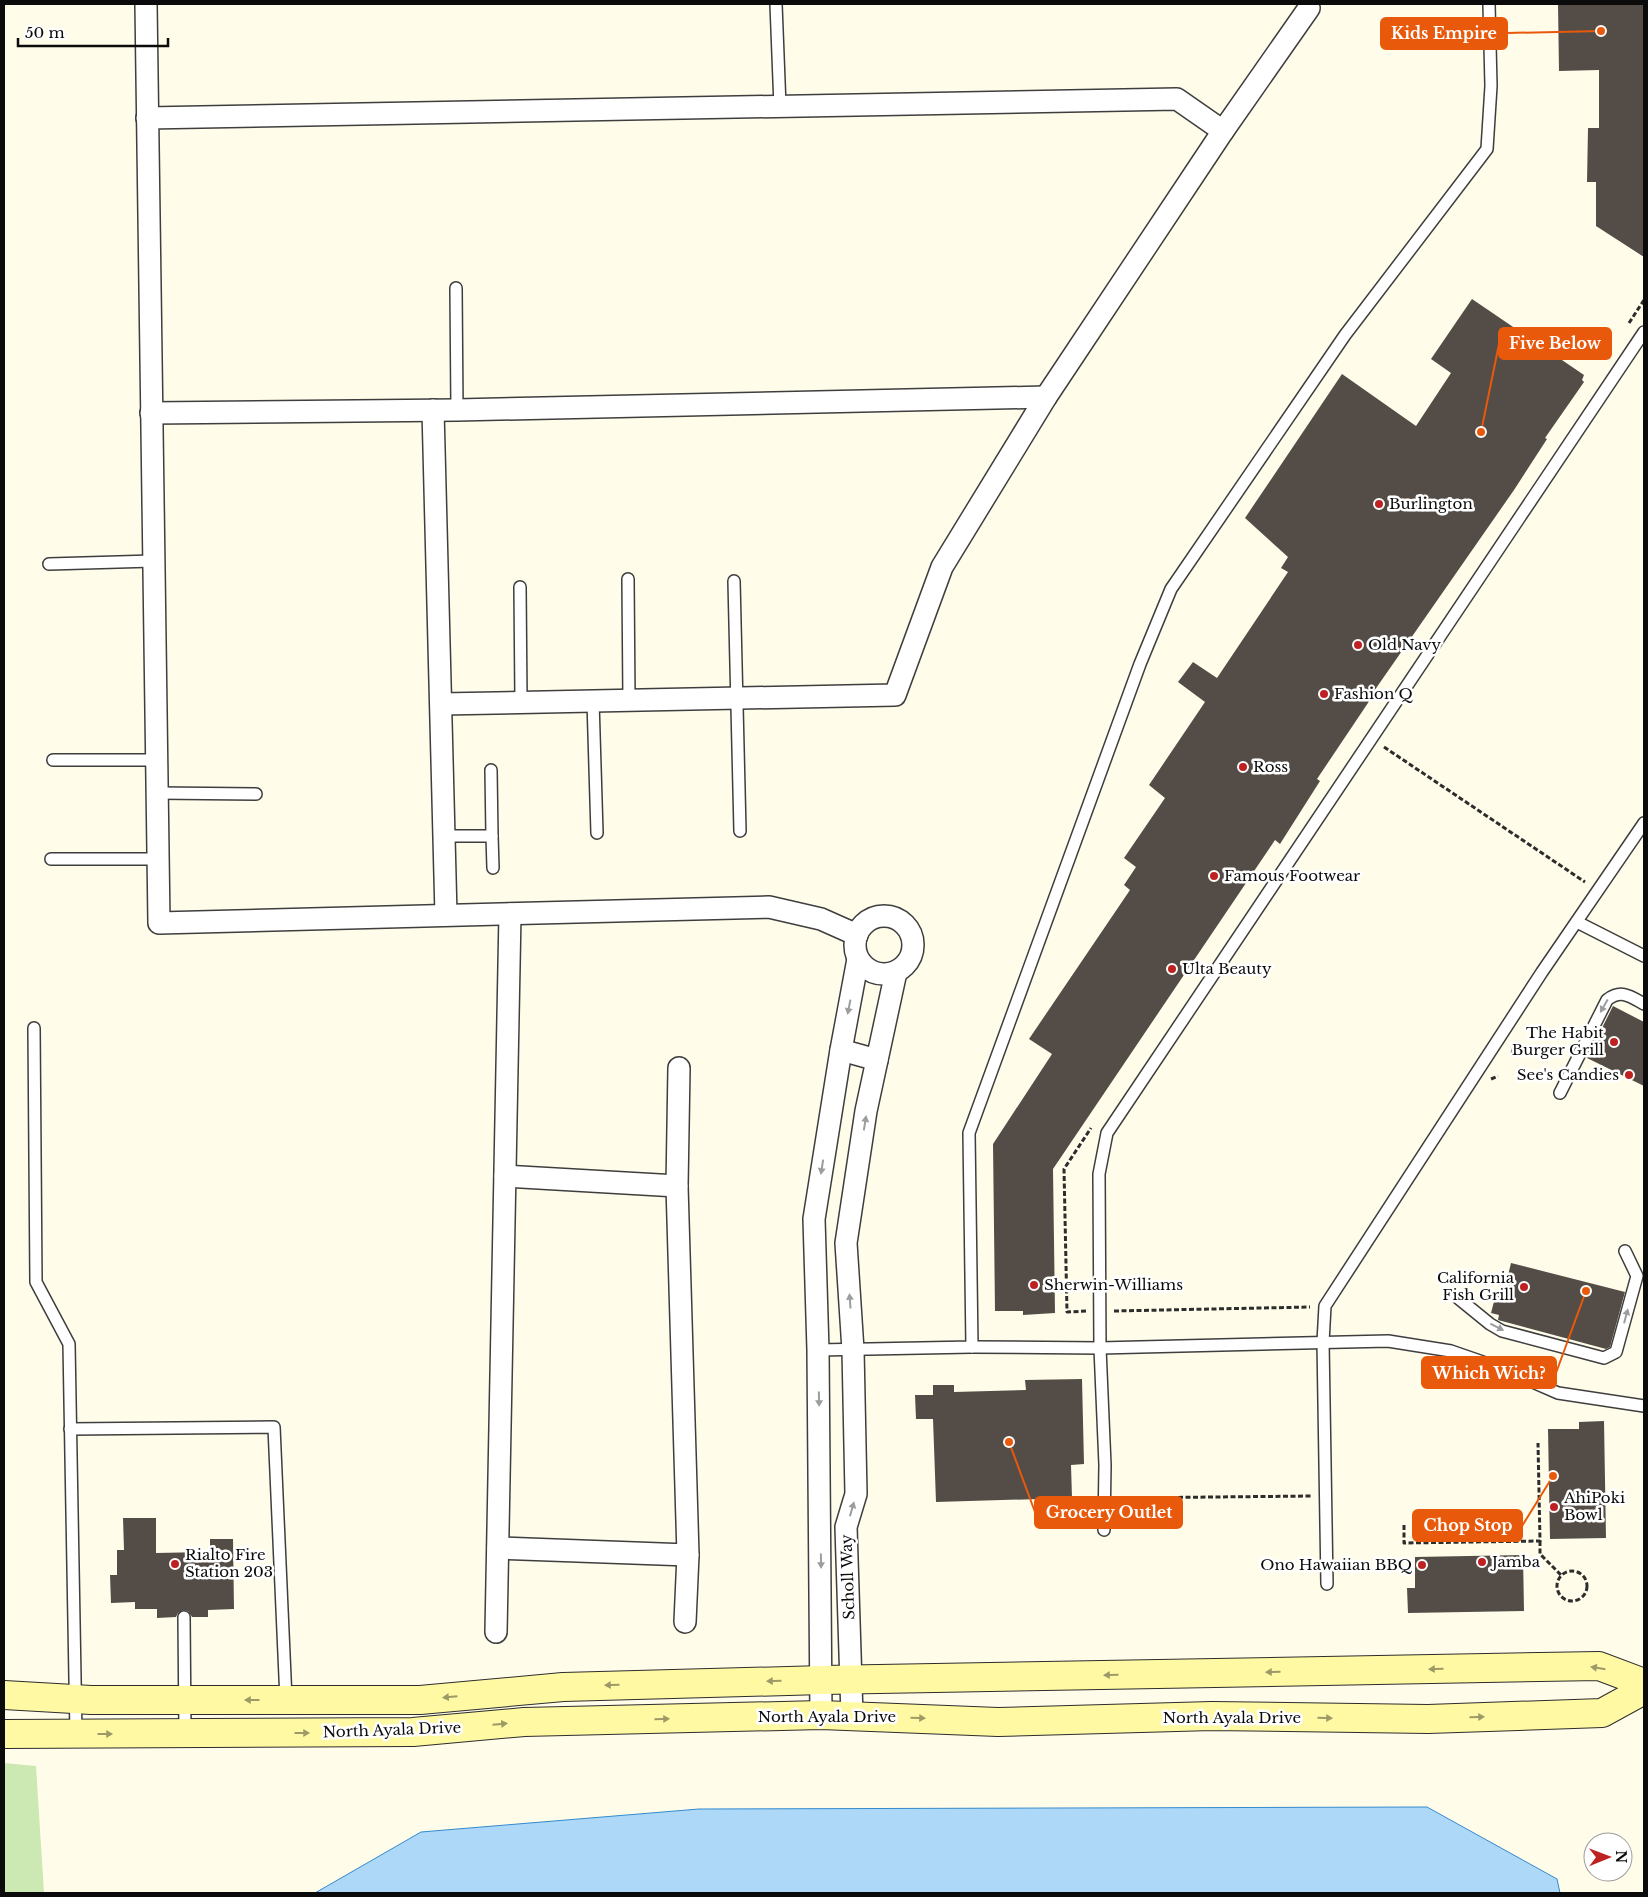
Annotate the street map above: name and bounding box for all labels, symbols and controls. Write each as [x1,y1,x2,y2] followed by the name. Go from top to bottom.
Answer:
[18,15,168,47] scale bar
[1381,18,1507,49] callout: Kids Empire
[25,23,65,42] text: 50 m
[1391,23,1497,43] text: Kids Empire
[1499,328,1611,359] callout: Five Below
[1509,333,1602,353] text: Five Below
[1389,494,1473,513] place label: Burlington
[1373,498,1385,510] marker: Burlington
[1368,635,1441,654] place label: Old Navy
[1352,639,1364,651] marker: Old Navy
[1334,684,1413,703] place label: Fashion Q
[1318,688,1330,700] marker: Fashion Q
[1253,757,1288,776] place label: Ross
[1237,761,1249,773] marker: Ross
[1224,866,1361,885] place label: Famous Footwear
[1208,870,1220,882] marker: Famous Footwear
[1182,959,1272,978] place label: Ulta Beauty
[1166,963,1178,975] marker: Ulta Beauty
[845,999,853,1015] one-way arrow
[1600,999,1608,1014] one-way arrow
[1512,1023,1604,1059] place label: The Habit Burger Grill
[1608,1036,1620,1048] marker: The Habit Burger Grill
[1517,1065,1619,1084] place label: See's Candies
[1623,1069,1635,1081] marker: See's Candies
[861,1115,869,1131] one-way arrow
[817,1159,825,1175] one-way arrow
[1437,1268,1515,1304] place label: California Fish Grill
[1044,1275,1183,1294] place label: Sherwin-Williams
[1028,1279,1040,1291] marker: Sherwin-Williams
[1518,1281,1530,1293] marker: California Fish Grill
[845,1293,853,1309] one-way arrow
[1622,1309,1630,1324] one-way arrow
[1489,1323,1504,1331] one-way arrow
[1422,1357,1556,1388] callout: Which Wich?
[1431,1363,1546,1383] text: Which Wich?
[815,1391,823,1407] one-way arrow
[1563,1488,1625,1524] place label: AhiPoki Bowl
[1035,1497,1182,1528] callout: Grocery Outlet
[848,1501,856,1516] one-way arrow
[1548,1501,1560,1513] marker: AhiPoki Bowl
[1046,1502,1173,1522] text: Grocery Outlet
[1413,1510,1522,1541] callout: Chop Stop
[1424,1515,1512,1535] text: Chop Stop
[837,1534,858,1620] street label: Scholl Way
[185,1545,273,1581] place label: Rialto Fire Station 203
[1490,1552,1541,1571] place label: Jamba
[817,1554,825,1570] one-way arrow
[1260,1555,1412,1574] place label: Ono Hawaiian BBQ
[1476,1556,1488,1568] marker: Jamba
[169,1558,181,1570] marker: Rialto Fire Station 203
[1416,1559,1428,1571] marker: Ono Hawaiian BBQ
[1590,1664,1606,1672] one-way arrow
[1428,1665,1444,1673] one-way arrow
[1265,1668,1281,1676] one-way arrow
[1103,1671,1119,1679] one-way arrow
[766,1677,782,1685] one-way arrow
[603,1682,619,1690] one-way arrow
[441,1694,457,1702] one-way arrow
[244,1696,260,1704] one-way arrow
[758,1707,896,1726] street label: North Ayala Drive
[1163,1708,1301,1727] street label: North Ayala Drive
[1469,1713,1485,1721] one-way arrow
[1318,1714,1334,1722] one-way arrow
[654,1715,670,1723] one-way arrow
[910,1715,926,1723] one-way arrow
[323,1718,461,1741] street label: North Ayala Drive
[492,1720,508,1728] one-way arrow
[295,1729,311,1737] one-way arrow
[97,1730,113,1738] one-way arrow
[1583,1832,1633,1882] north arrow
[1612,1850,1630,1864] text: N

